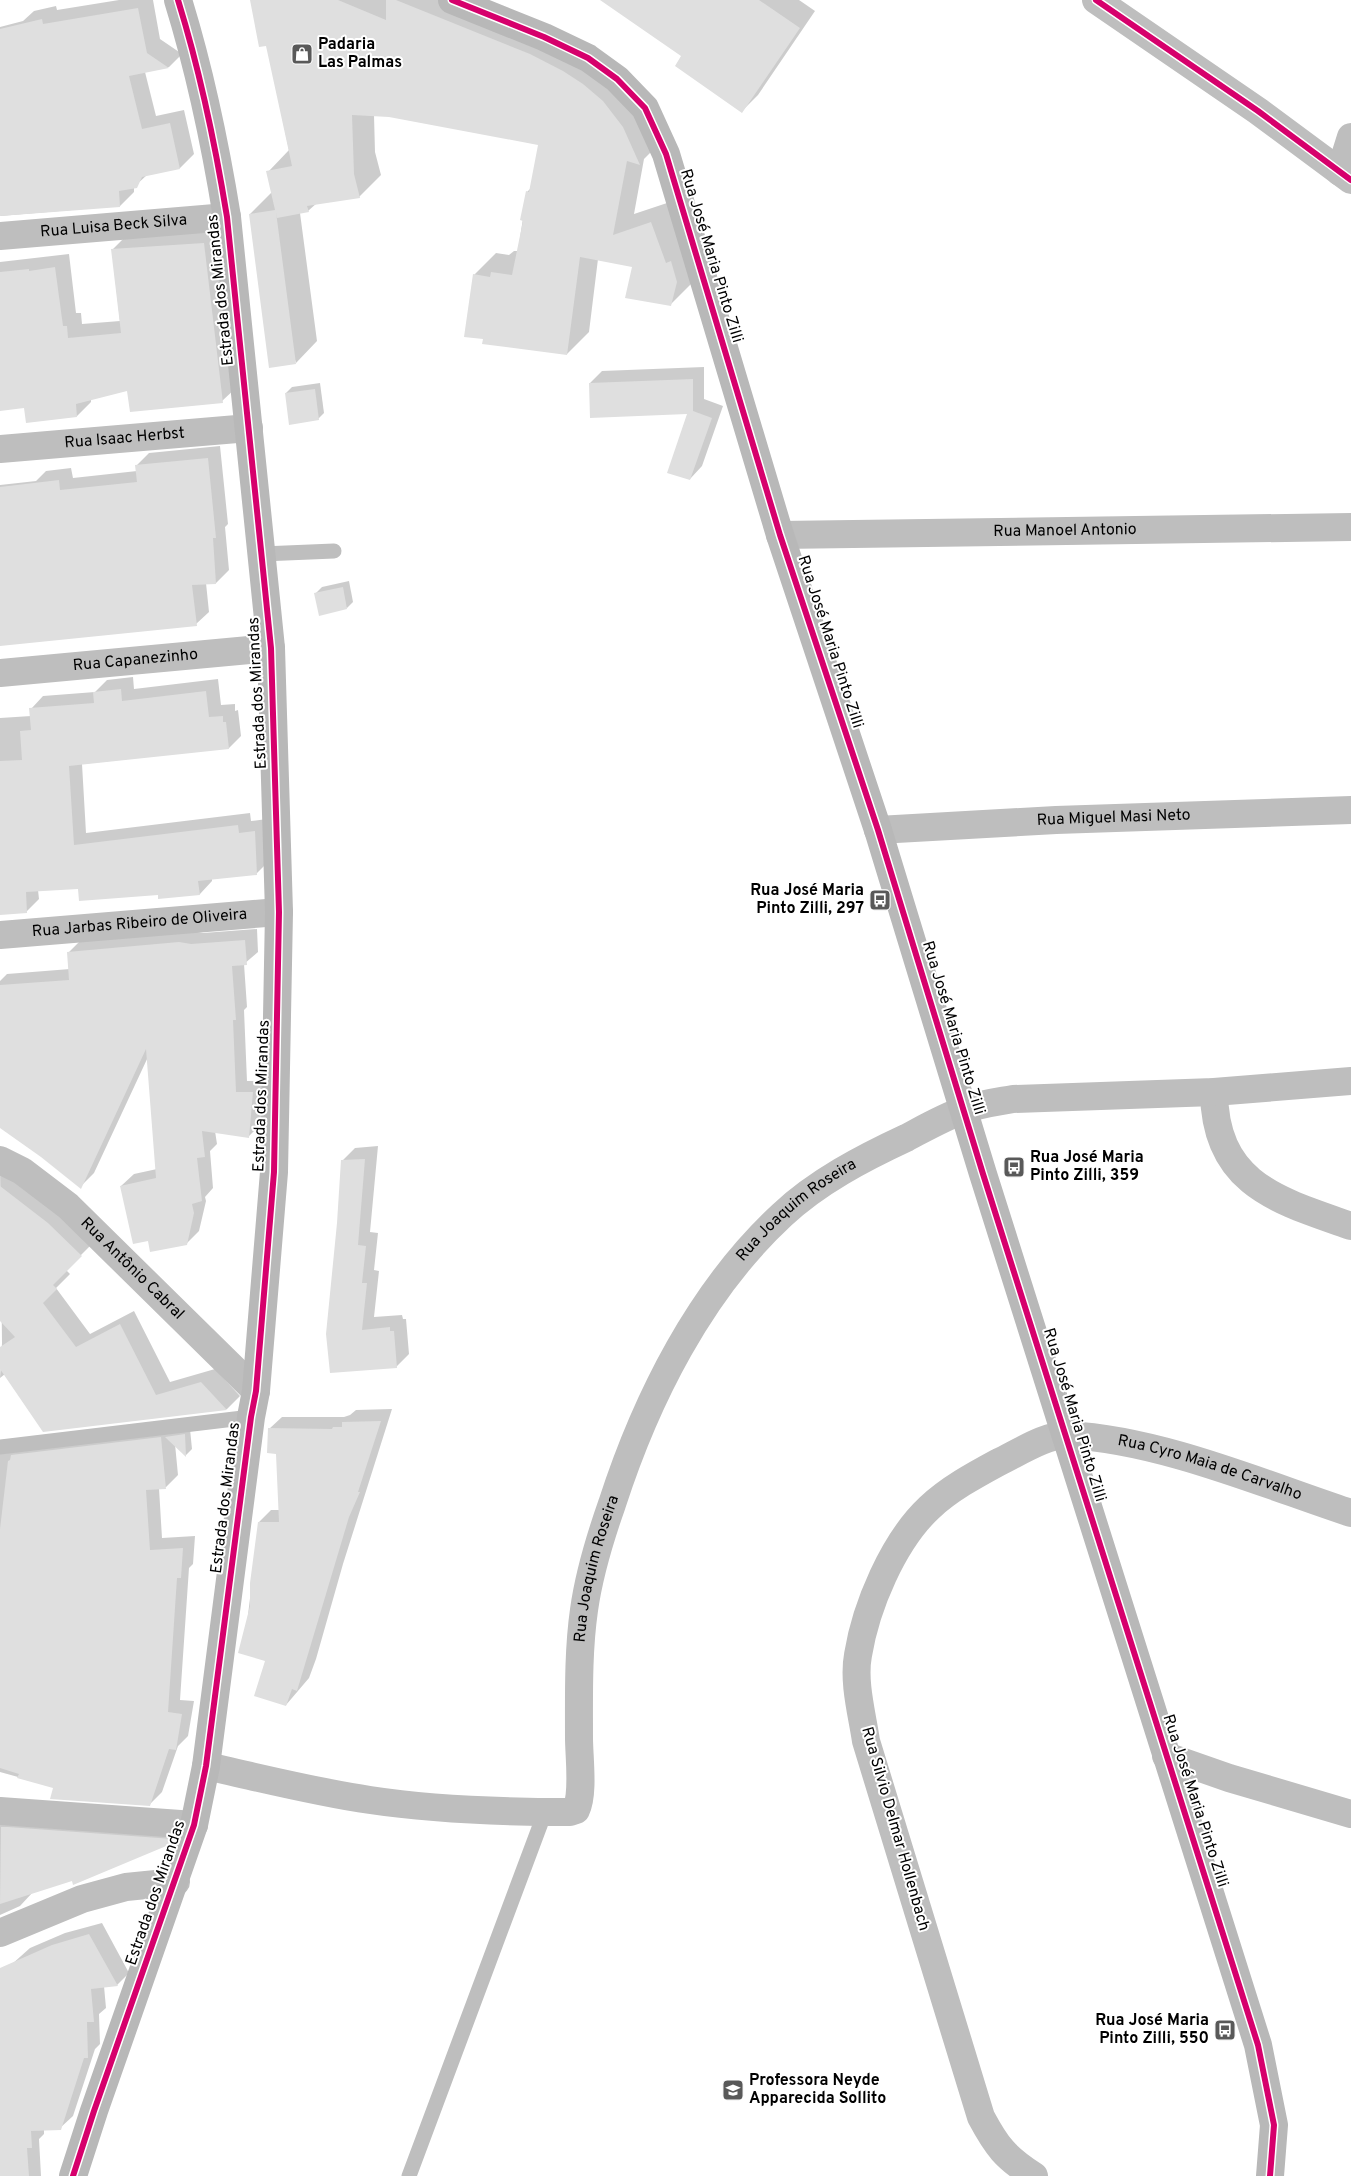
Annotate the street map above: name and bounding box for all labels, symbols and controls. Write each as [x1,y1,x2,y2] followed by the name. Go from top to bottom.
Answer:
[318,35,402,73] place label: Padaria Las Palmas
[290,42,314,66] shop icon: Padaria Las Palmas
[675,167,747,345] street label: Rua José Maria Pinto Zilli
[39,210,188,243] street label: Rua Luisa Beck Silva
[203,213,239,367] street label: Estrada dos Mirandas
[64,423,186,454] street label: Rua Isaac Herbst
[993,520,1137,542] street label: Rua Manoel Antonio
[793,553,867,731] street label: Rua José Maria Pinto Zilli
[244,616,272,770] street label: Estrada dos Mirandas
[72,645,199,676] street label: Rua Capanezinho
[1036,805,1191,831] street label: Rua Miguel Masi Neto
[750,881,864,919] place label: Rua José Maria Pinto Zilli, 297
[868,888,892,912] bus stop icon: Rua José Maria Pinto Zilli, 297
[31,905,248,942] street label: Rua Jarbas Ribeiro de Oliveira
[917,939,989,1117] street label: Rua José Maria Pinto Zilli
[249,1019,275,1173] street label: Estrada dos Mirandas
[1030,1148,1144,1186] place label: Rua José Maria Pinto Zilli, 359
[732,1155,860,1266] street label: Rua Joaquim Roseira
[1002,1155,1026,1179] bus stop icon: Rua José Maria Pinto Zilli, 359
[76,1213,188,1324] street label: Rua Antônio Cabral
[1038,1326,1110,1504] street label: Rua José Maria Pinto Zilli
[207,1421,245,1575] street label: Estrada dos Mirandas
[1116,1431,1305,1505] street label: Rua Cyro Maia de Carvalho
[571,1493,624,1643] street label: Rua Joaquim Roseira
[1158,1712,1232,1890] street label: Rua José Maria Pinto Zilli
[856,1725,934,1933] street label: Rua Silvio Delmar Hollenbach
[122,1818,190,1968] street label: Estrada dos Mirandas
[1095,2011,1209,2049] place label: Rua José Maria Pinto Zilli, 550
[1213,2018,1237,2042] bus stop icon: Rua José Maria Pinto Zilli, 550
[749,2071,886,2109] place label: Professora Neyde Apparecida Sollito
[721,2078,745,2102] school or university icon: Professora Neyde Apparecida Sollito

